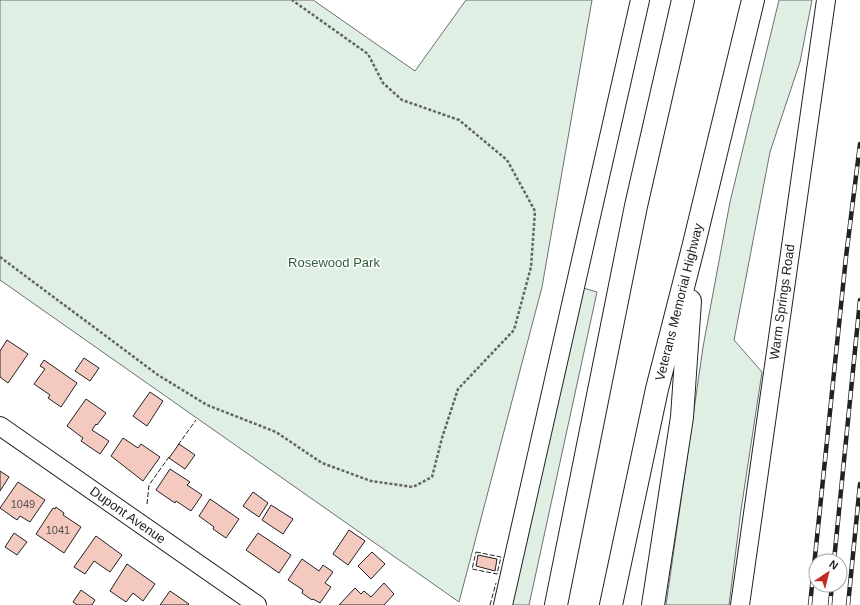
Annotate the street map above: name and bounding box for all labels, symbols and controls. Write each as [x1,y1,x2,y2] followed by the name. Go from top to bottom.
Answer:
[652,221,706,382] street label: Veterans Memorial Highway
[766,243,798,361] street label: Warm Springs Road
[288,255,380,270] park label: Rosewood Park
[87,483,169,547] street label: Dupont Avenue
[11,498,35,510] house number: 1049
[46,524,70,536] house number: 1041
[808,553,848,593] north arrow
[827,558,840,572] text: N

